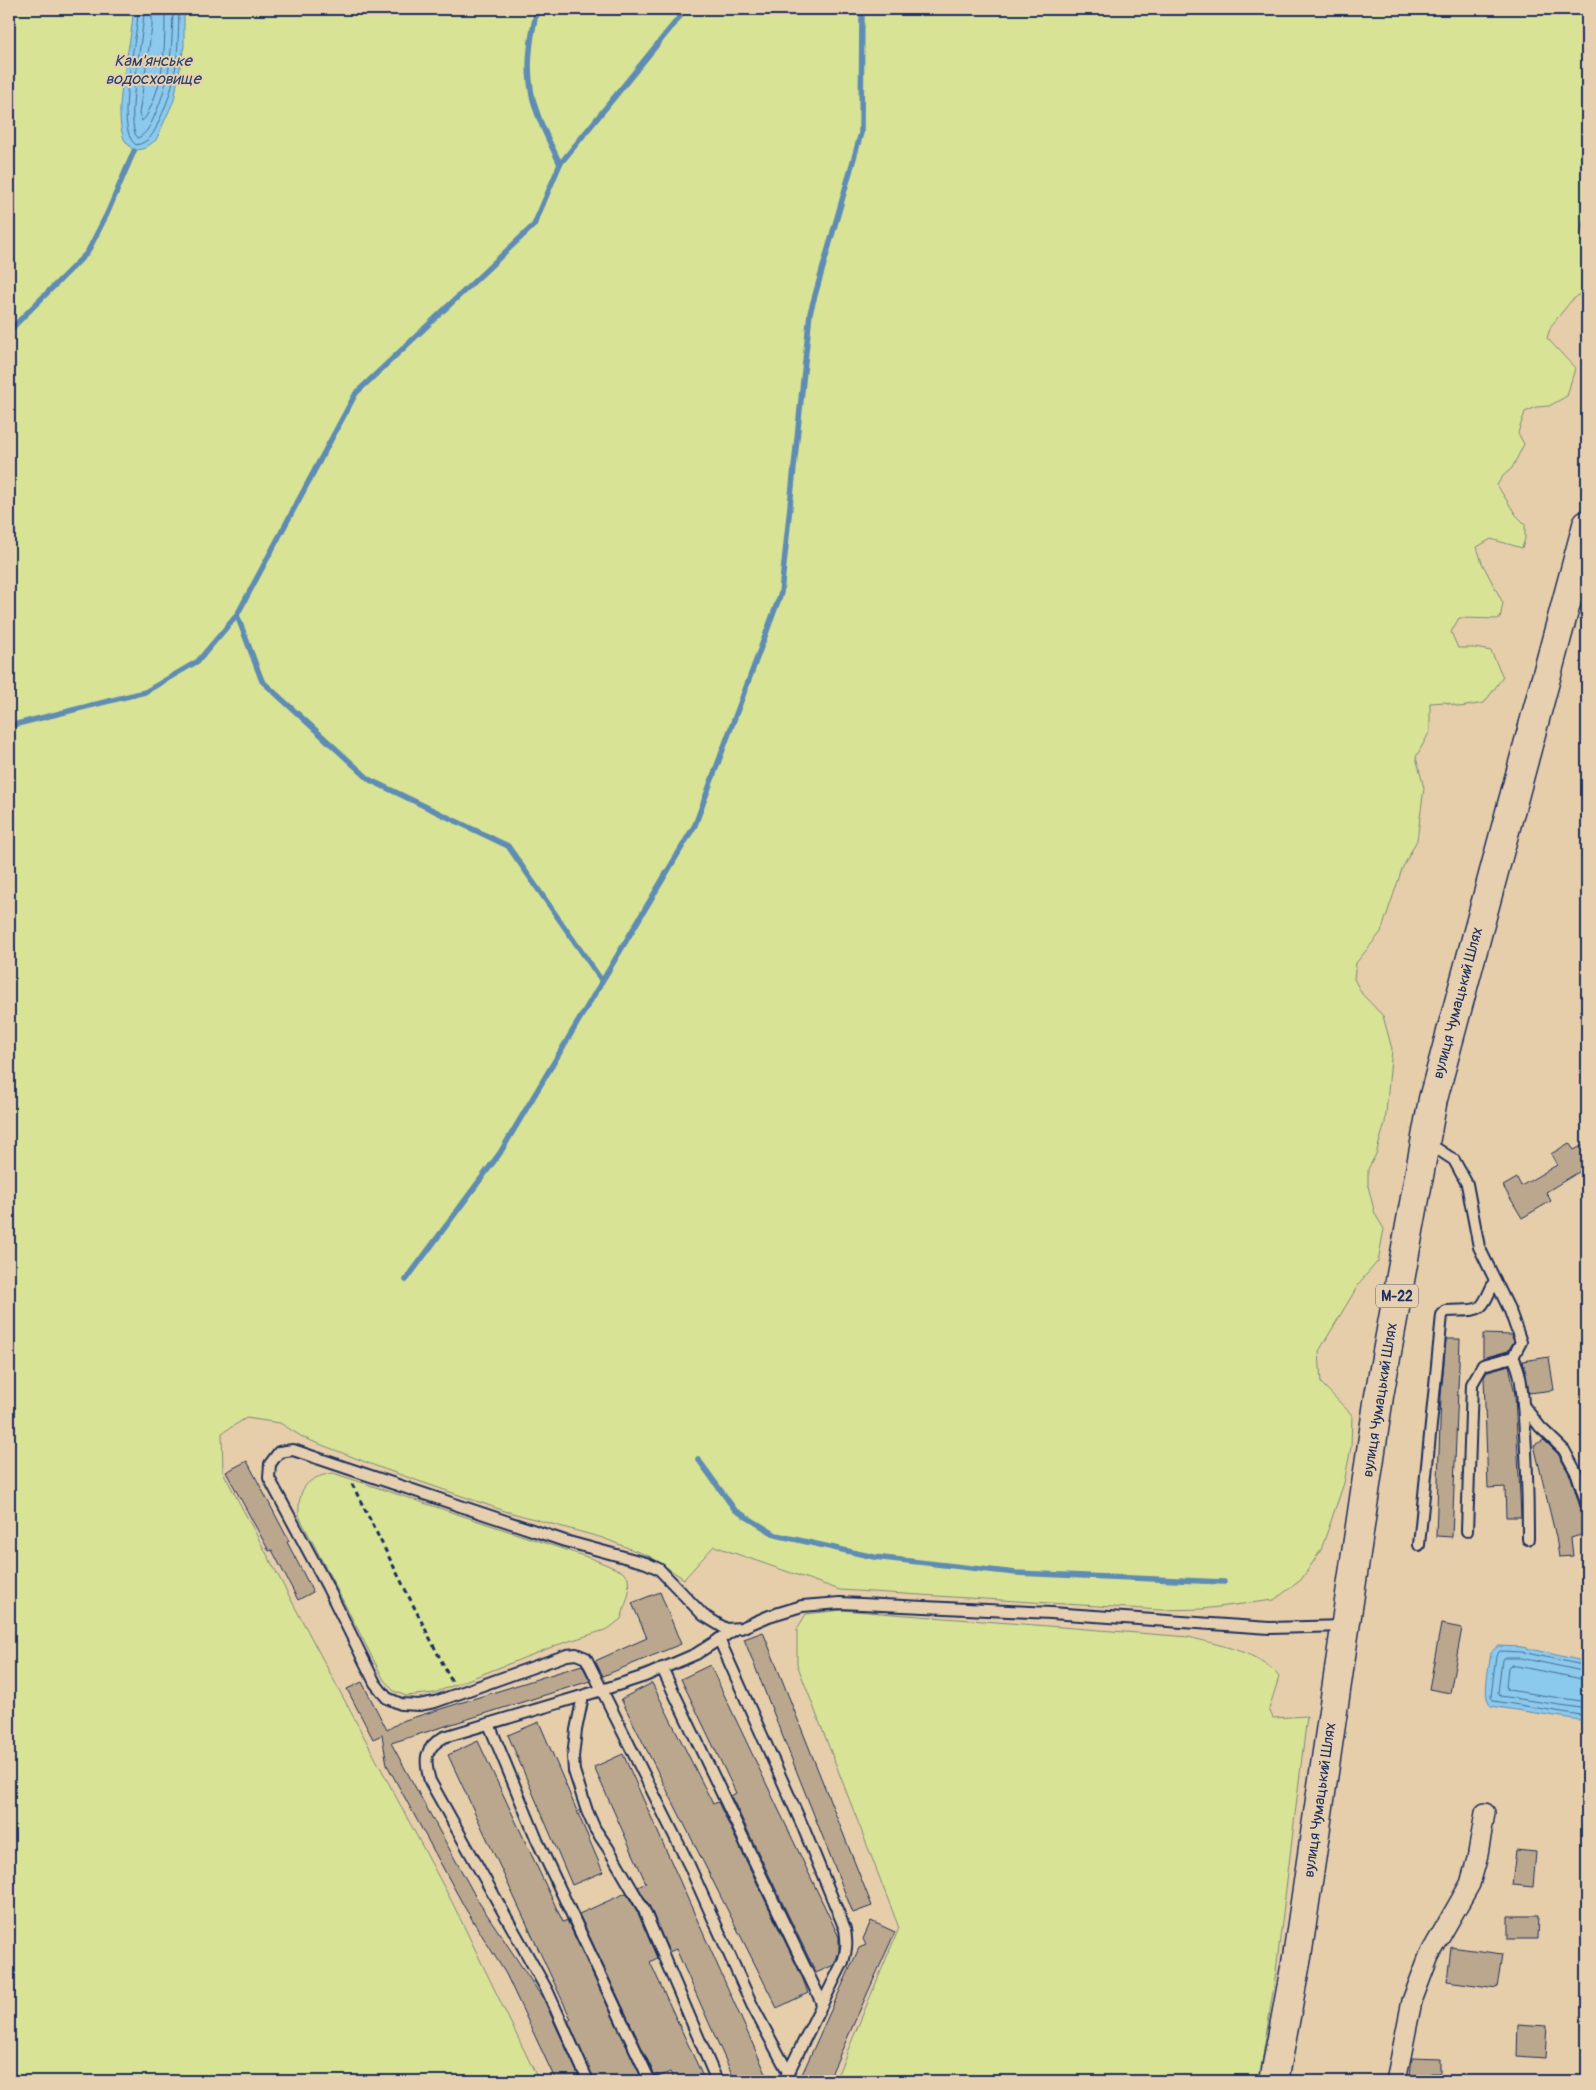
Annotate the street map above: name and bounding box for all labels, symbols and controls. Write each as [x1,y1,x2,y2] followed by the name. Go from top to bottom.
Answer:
[105,51,203,89] water label: Кам'янське водосховище
[1429,925,1487,1081] street label: вулиця Чумацький Шлях
[1376,1284,1418,1308] road number: М-22
[1358,1321,1402,1479] street label: вулиця Чумацький Шлях
[1300,1721,1340,1879] street label: вулиця Чумацький Шлях

